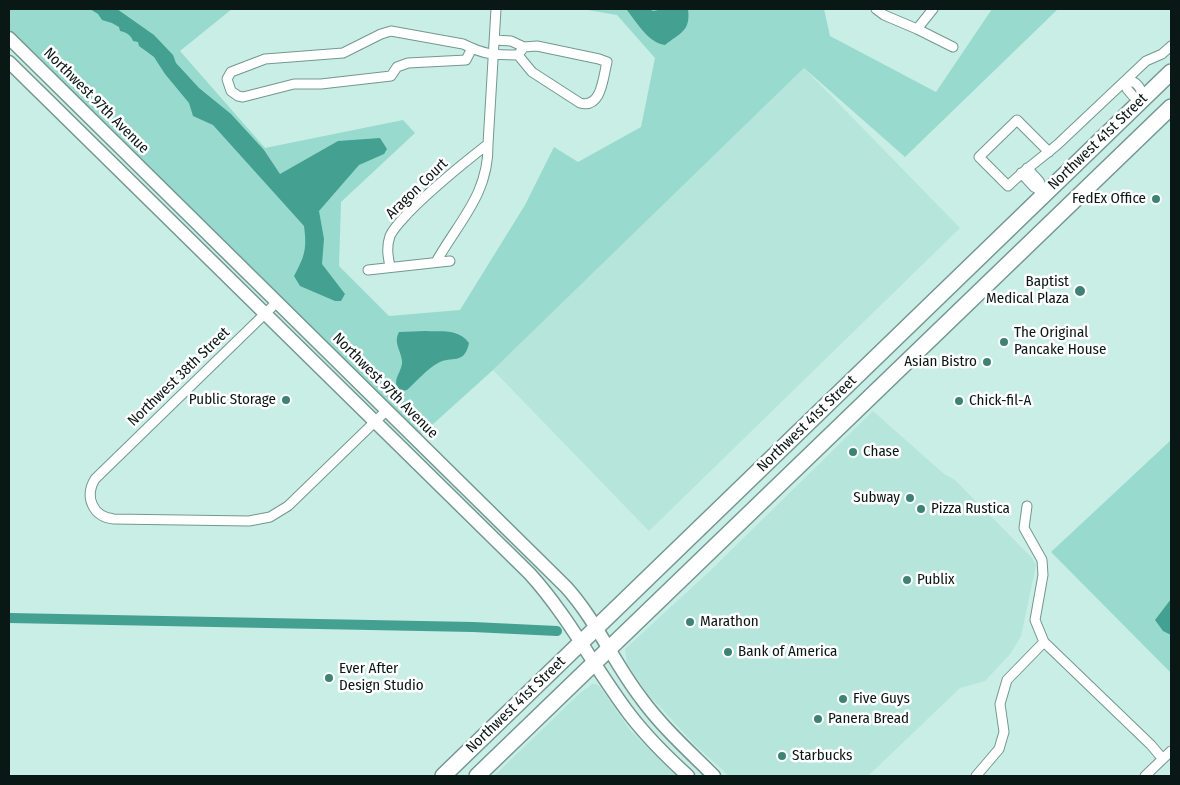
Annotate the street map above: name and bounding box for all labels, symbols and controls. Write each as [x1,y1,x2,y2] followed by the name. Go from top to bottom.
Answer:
[40,45,152,157] street label: Northwest 97th Avenue
[1045,90,1151,194] street label: Northwest 41st Street
[382,155,452,223] street label: Aragon Court
[1072,190,1146,208] place label: FedEx Office
[1150,193,1162,205] marker: FedEx Office
[986,273,1069,308] place label: Baptist Medical Plaza
[1073,284,1087,298] marker: Baptist Medical Plaza
[124,324,234,430] street label: Northwest 38th Street
[1014,324,1106,359] place label: The Original Pancake House
[329,330,441,442] street label: Northwest 97th Avenue
[998,336,1010,348] marker: The Original Pancake House
[904,353,977,371] place label: Asian Bistro
[981,356,993,368] marker: Asian Bistro
[754,372,860,476] street label: Northwest 41st Street
[189,391,276,409] place label: Public Storage
[969,392,1031,410] place label: Chick-fil-A
[280,394,292,406] marker: Public Storage
[953,395,965,407] marker: Chick-fil-A
[863,443,899,461] place label: Chase
[847,446,859,458] marker: Chase
[853,489,900,507] place label: Subway
[904,492,916,504] marker: Subway
[931,500,1010,518] place label: Pizza Rustica
[915,503,927,515] marker: Pizza Rustica
[917,571,955,589] place label: Publix
[901,574,913,586] marker: Publix
[700,613,759,631] place label: Marathon
[684,616,696,628] marker: Marathon
[738,643,837,661] place label: Bank of America
[722,646,734,658] marker: Bank of America
[463,653,569,757] street label: Northwest 41st Street
[339,660,424,695] place label: Ever After Design Studio
[323,672,335,684] marker: Ever After Design Studio
[853,690,910,708] place label: Five Guys
[837,693,849,705] marker: Five Guys
[828,710,909,728] place label: Panera Bread
[812,713,824,725] marker: Panera Bread
[792,747,852,765] place label: Starbucks
[776,750,788,762] marker: Starbucks

